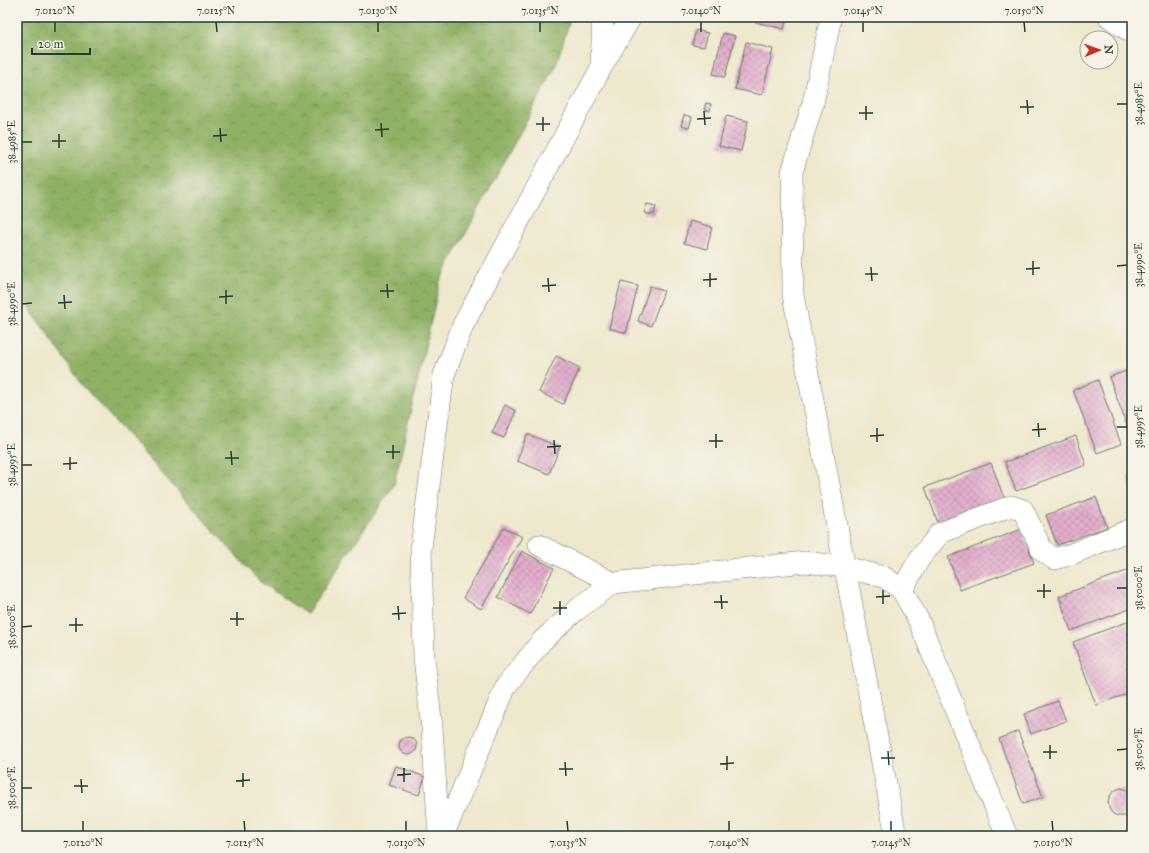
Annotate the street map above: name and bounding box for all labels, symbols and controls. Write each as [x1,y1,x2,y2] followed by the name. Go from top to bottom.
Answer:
[35,5,75,17] text: 7.0120°N
[197,5,236,17] text: 7.0125°N
[359,5,398,17] text: 7.0130°N
[521,5,559,17] text: 7.0135°N
[681,5,722,17] text: 7.0140°N
[843,5,883,17] text: 7.0145°N
[1004,5,1044,17] text: 7.0150°N
[32,30,90,56] scale bar
[1079,30,1119,70] north arrow
[38,37,64,51] text: 20 m
[1102,45,1115,55] text: N
[1133,82,1145,126] text: 38.4985°E
[6,120,18,164] text: 38.4985°E
[1133,243,1145,287] text: 38.4990°E
[6,282,18,326] text: 38.4990°E
[1133,405,1145,449] text: 38.4995°E
[6,443,18,487] text: 38.4995°E
[1133,566,1145,610] text: 38.5000°E
[6,605,18,649] text: 38.5000°E
[1133,728,1145,770] text: 38.5005°E
[6,767,18,809] text: 38.5005°E
[63,837,103,849] text: 7.0120°N
[226,837,265,849] text: 7.0125°N
[387,837,426,849] text: 7.0130°N
[549,837,587,849] text: 7.0135°N
[709,837,750,849] text: 7.0140°N
[871,837,911,849] text: 7.0145°N
[1033,837,1073,849] text: 7.0150°N

